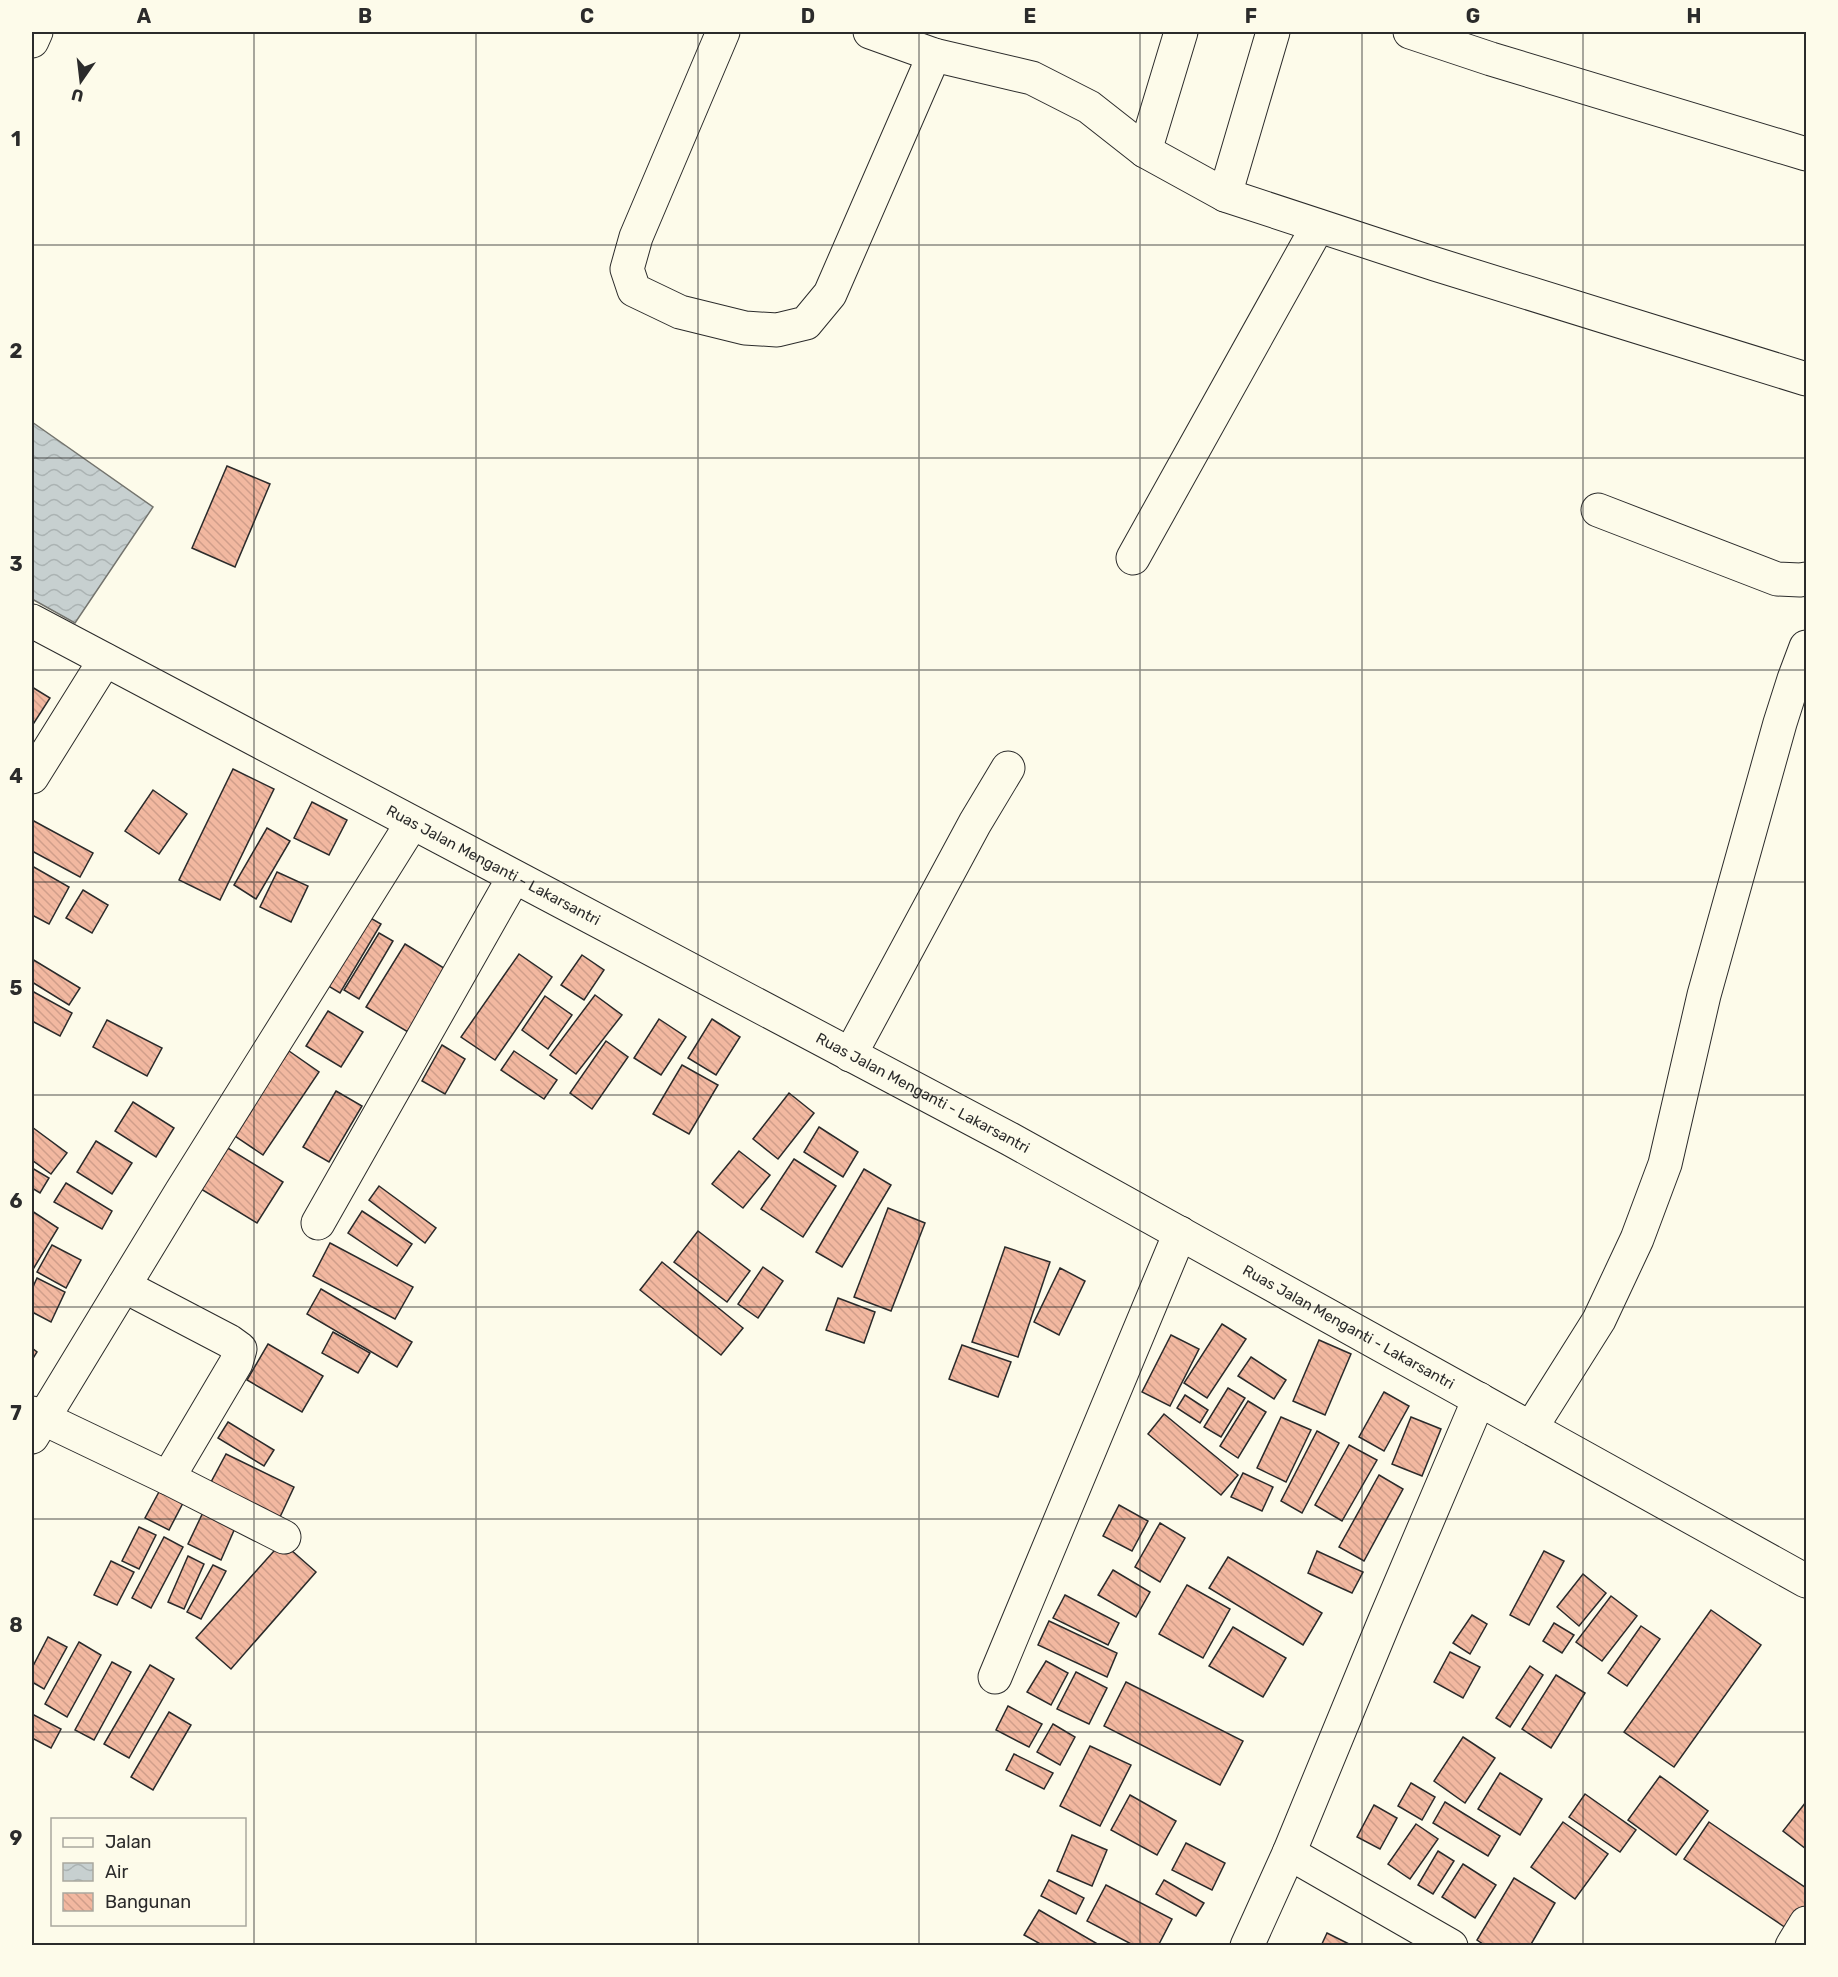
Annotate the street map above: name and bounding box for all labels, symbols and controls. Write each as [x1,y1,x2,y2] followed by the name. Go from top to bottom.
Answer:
[137,4,152,28] text: A
[358,4,372,28] text: B
[580,4,594,28] text: C
[801,4,815,28] text: D
[1024,4,1036,28] text: E
[1245,4,1257,28] text: F
[1466,4,1480,28] text: G
[1687,4,1701,28] text: H
[51,51,111,111] north arrow
[70,84,85,106] text: U
[11,127,21,151] text: 1
[10,339,23,363] text: 2
[9,552,23,576] text: 3
[9,764,23,788] text: 4
[383,801,603,929] street label: Ruas Jalan Menganti - Lakarsantri
[10,976,23,1000] text: 5
[813,1029,1033,1157] street label: Ruas Jalan Menganti - Lakarsantri
[9,1189,23,1213] text: 6
[1240,1261,1458,1393] street label: Ruas Jalan Menganti - Lakarsantri
[10,1401,22,1425] text: 7
[9,1613,23,1637] text: 8
[51,1818,246,1926] legend
[10,1826,23,1850] text: 9
[105,1831,152,1853] text: Jalan
[105,1861,128,1883] text: Air
[105,1891,191,1913] text: Bangunan

